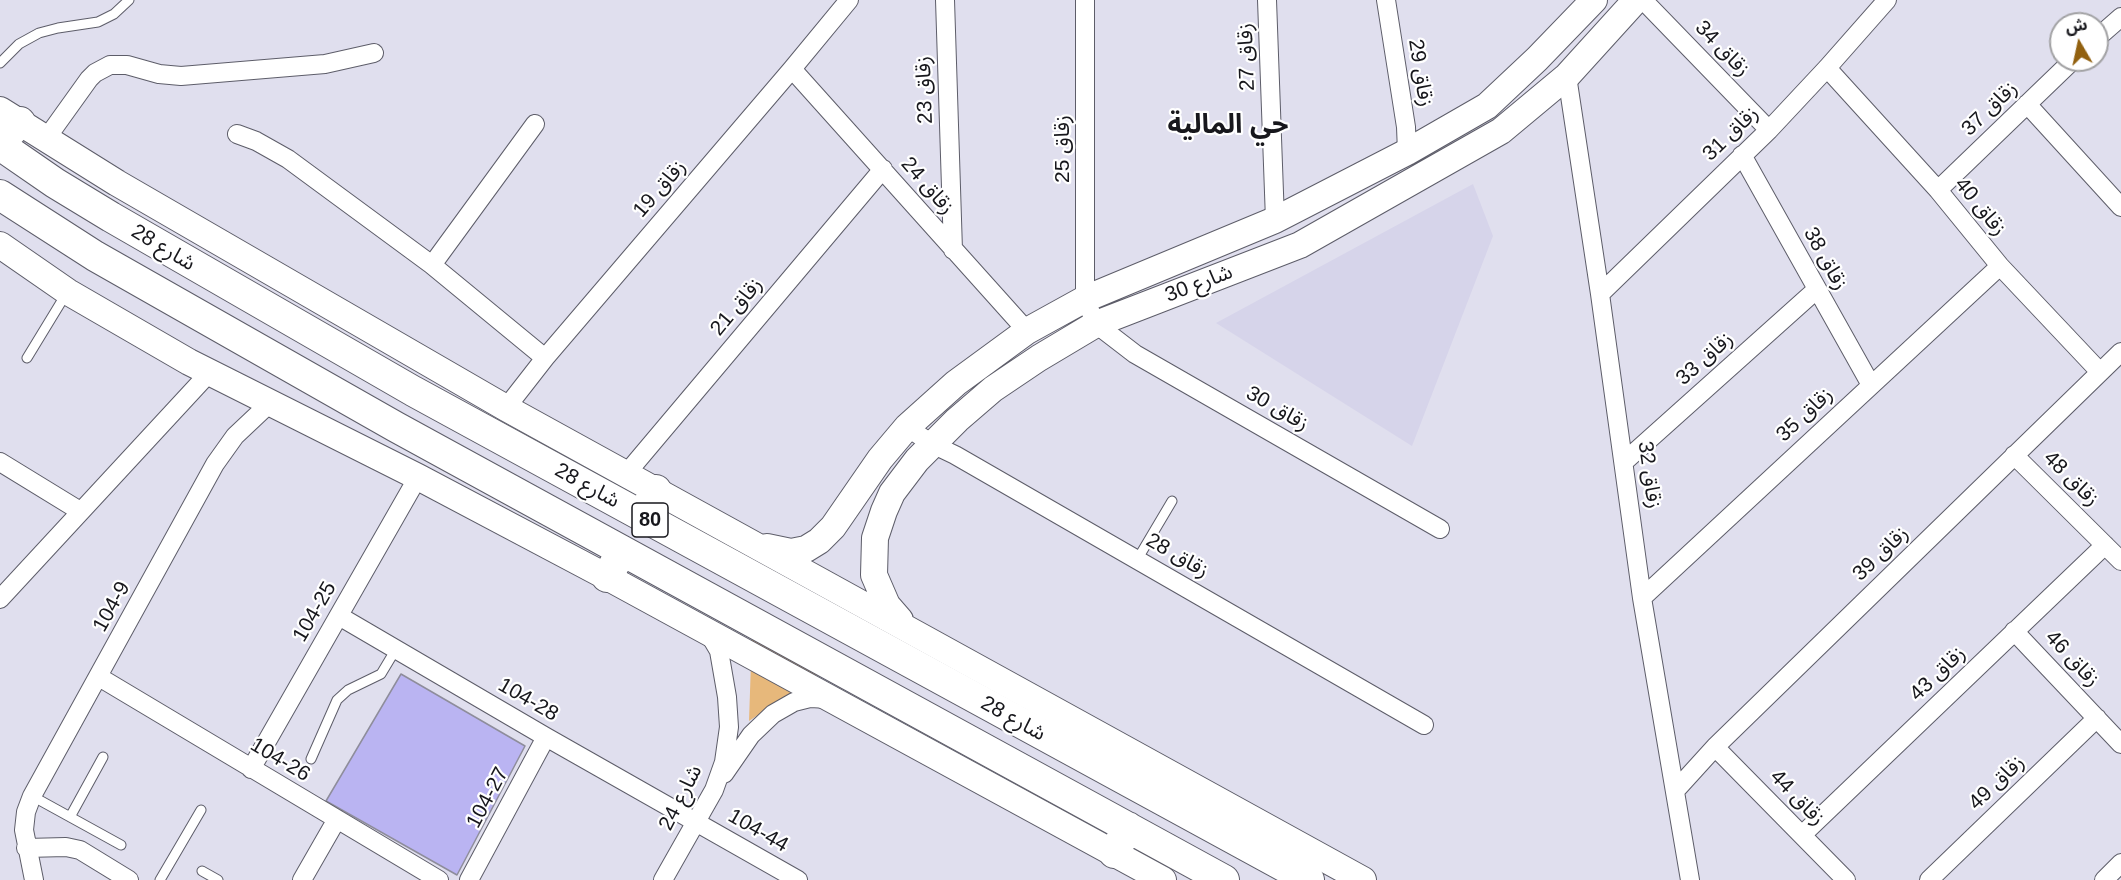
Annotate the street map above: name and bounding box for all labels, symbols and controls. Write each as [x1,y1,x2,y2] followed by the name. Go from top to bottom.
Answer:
[2049,12,2109,72] north arrow
[1689,16,1755,82] street label: زقاق 34
[2064,16,2089,36] text: ش
[1233,23,1261,91] street label: زقاق 27
[1402,37,1438,109] street label: زقاق 29
[911,56,939,124] street label: زقاق 23
[1957,76,2023,142] street label: زقاق 37
[1698,101,1764,167] street label: زقاق 31
[1168,110,1288,142] district label: حي المالية
[1050,115,1076,183] street label: زقاق 25
[895,152,959,220] street label: زقاق 24
[628,155,692,223] street label: زقاق 19
[1949,173,2011,241] street label: زقاق 40
[126,219,200,277] street label: شارع 28
[1797,223,1853,295] street label: زقاق 38
[1162,260,1236,308] street label: شارع 30
[705,273,769,341] street label: زقاق 21
[1671,327,1739,391] street label: زقاق 33
[1241,381,1313,437] street label: زقاق 30
[1772,383,1838,447] street label: زقاق 35
[1632,440,1666,510] street label: زقاق 32
[2038,446,2104,512] street label: زقاق 48
[550,458,624,514] street label: شارع 28
[632,503,668,537] road number: 80
[1848,521,1914,587] street label: زقاق 39
[1141,528,1213,584] street label: زقاق 28
[88,577,136,637] street label: 104-9
[288,577,342,647] street label: 104-25
[2040,626,2104,692] street label: زقاق 46
[1905,641,1971,707] street label: زقاق 43
[493,673,563,727] street label: 104-28
[976,691,1050,747] street label: شارع 28
[245,732,315,788] street label: 104-26
[1964,750,2030,816] street label: زقاق 49
[654,761,708,835] street label: شارع 24
[462,763,514,833] street label: 104-27
[1764,765,1830,831] street label: زقاق 44
[723,804,793,858] street label: 104-44

